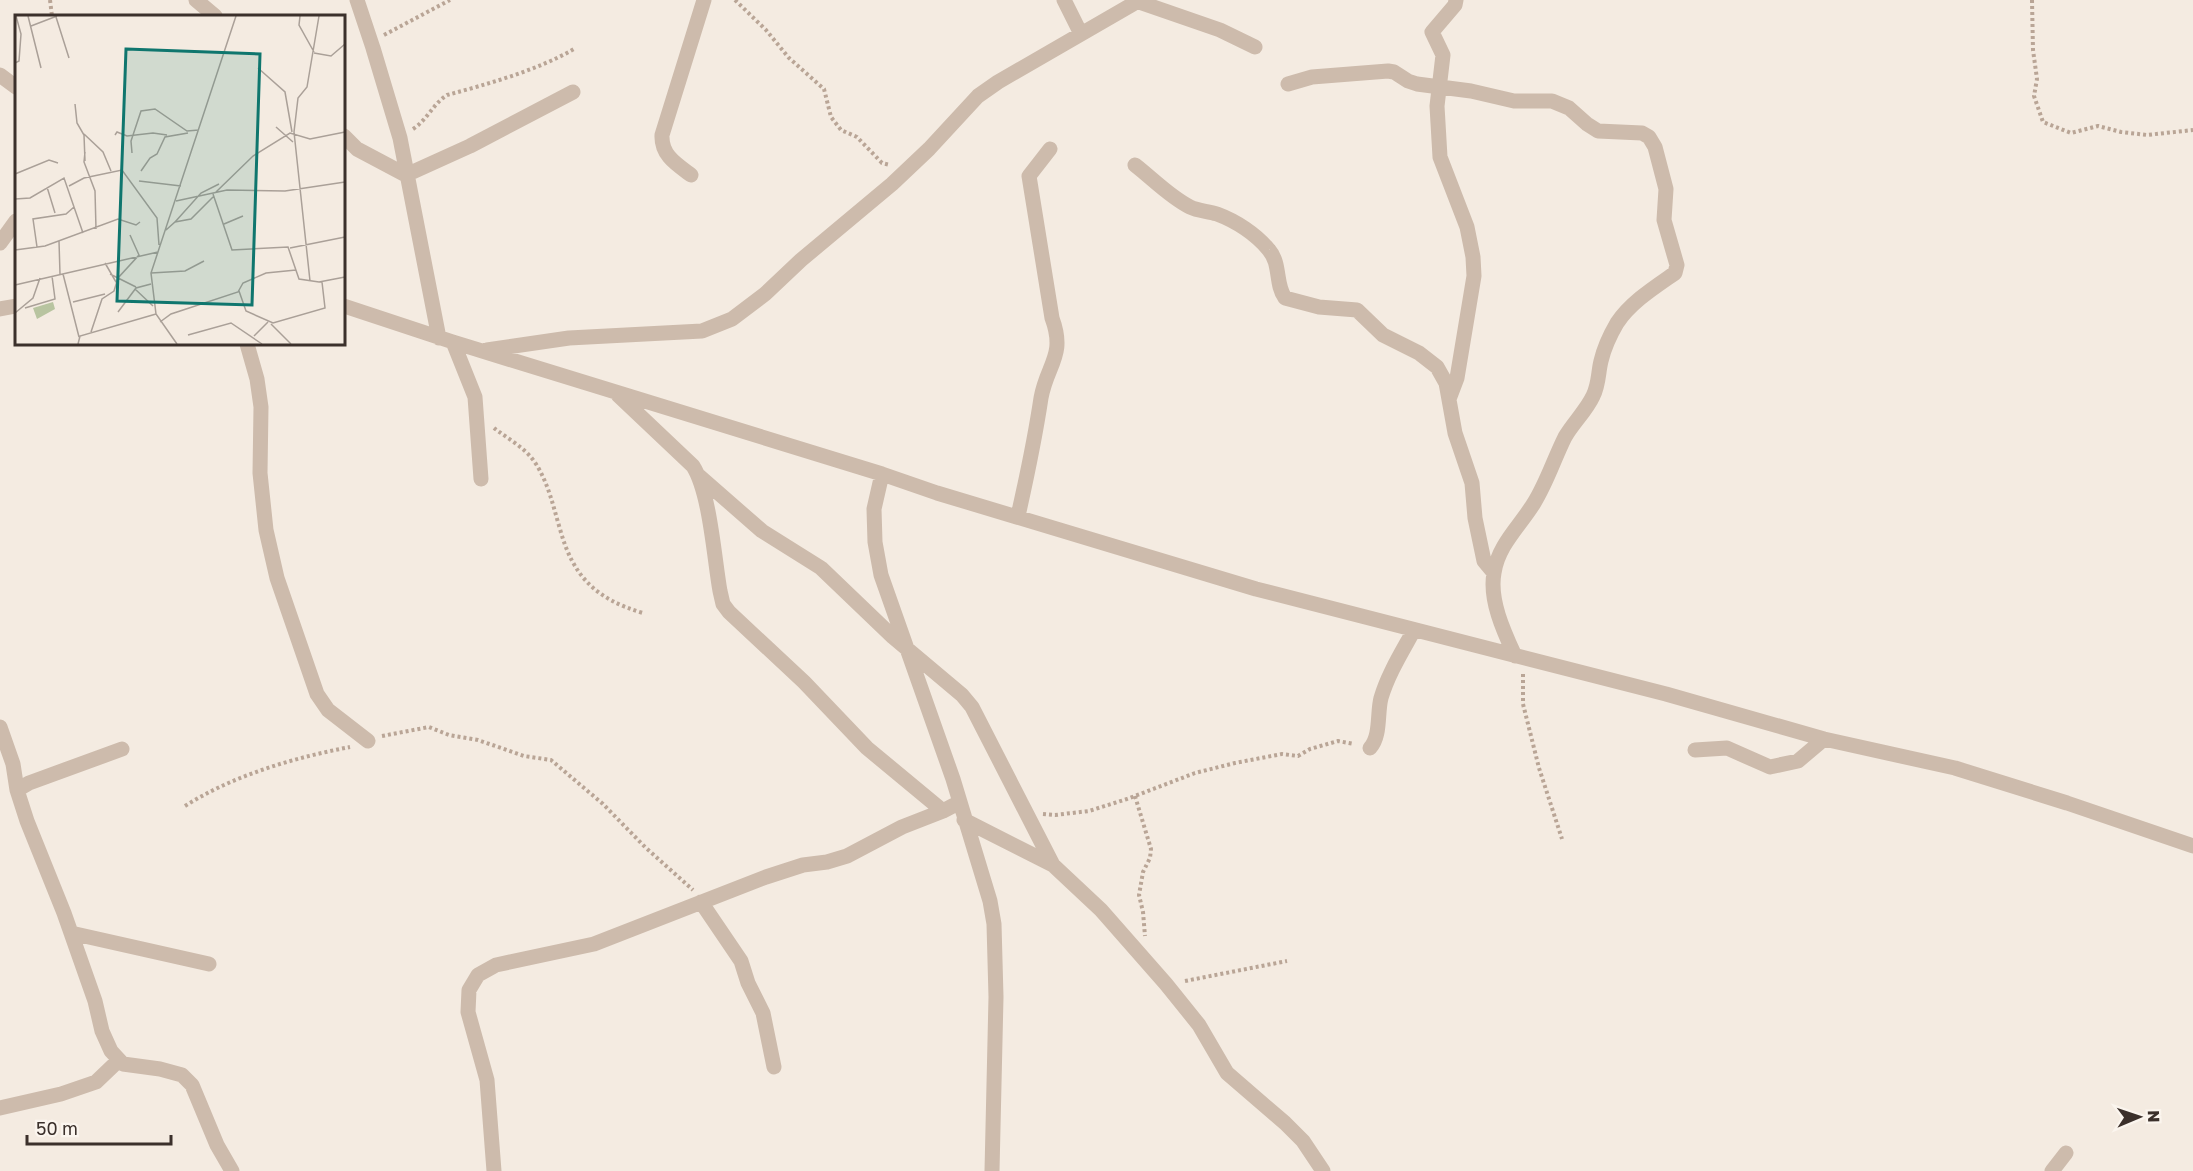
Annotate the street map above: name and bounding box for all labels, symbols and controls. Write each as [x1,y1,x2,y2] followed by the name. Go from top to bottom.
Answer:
[15,15,345,345] inset map
[2109,1087,2169,1147] north arrow
[27,1108,171,1146] scale bar
[2144,1110,2164,1123] text: N
[36,1117,78,1139] text: 50 m

